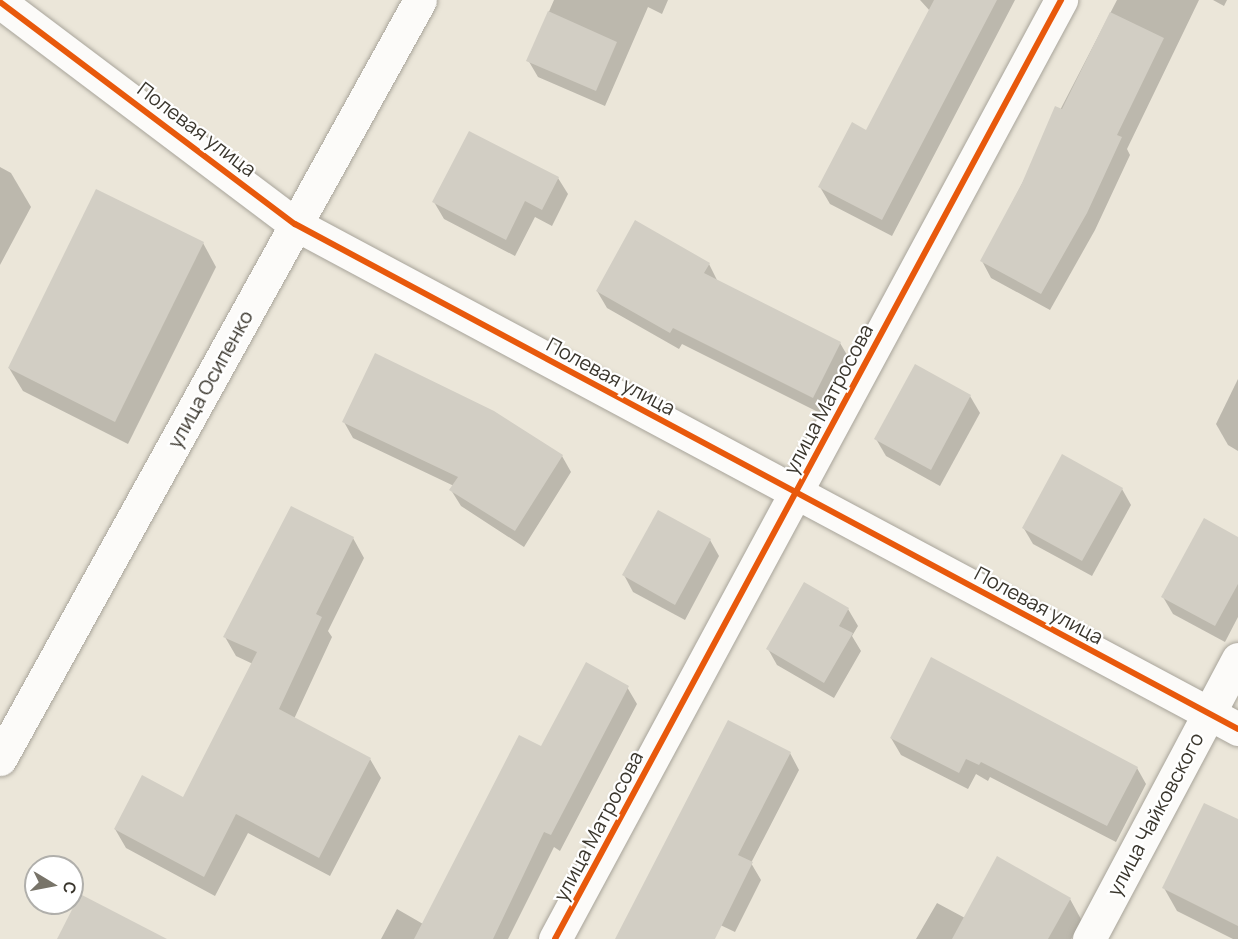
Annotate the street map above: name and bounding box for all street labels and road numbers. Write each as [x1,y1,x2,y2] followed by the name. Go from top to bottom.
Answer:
[133,77,261,181] street label: Полевая улица
[162,306,258,452] street label: улица Осипенко
[778,320,878,478] street label: улица Матросова
[543,332,679,420] street label: Полевая улица
[971,561,1107,649] street label: Полевая улица
[1102,728,1208,900] street label: улица Чайковского
[548,747,648,905] street label: улица Матросова

